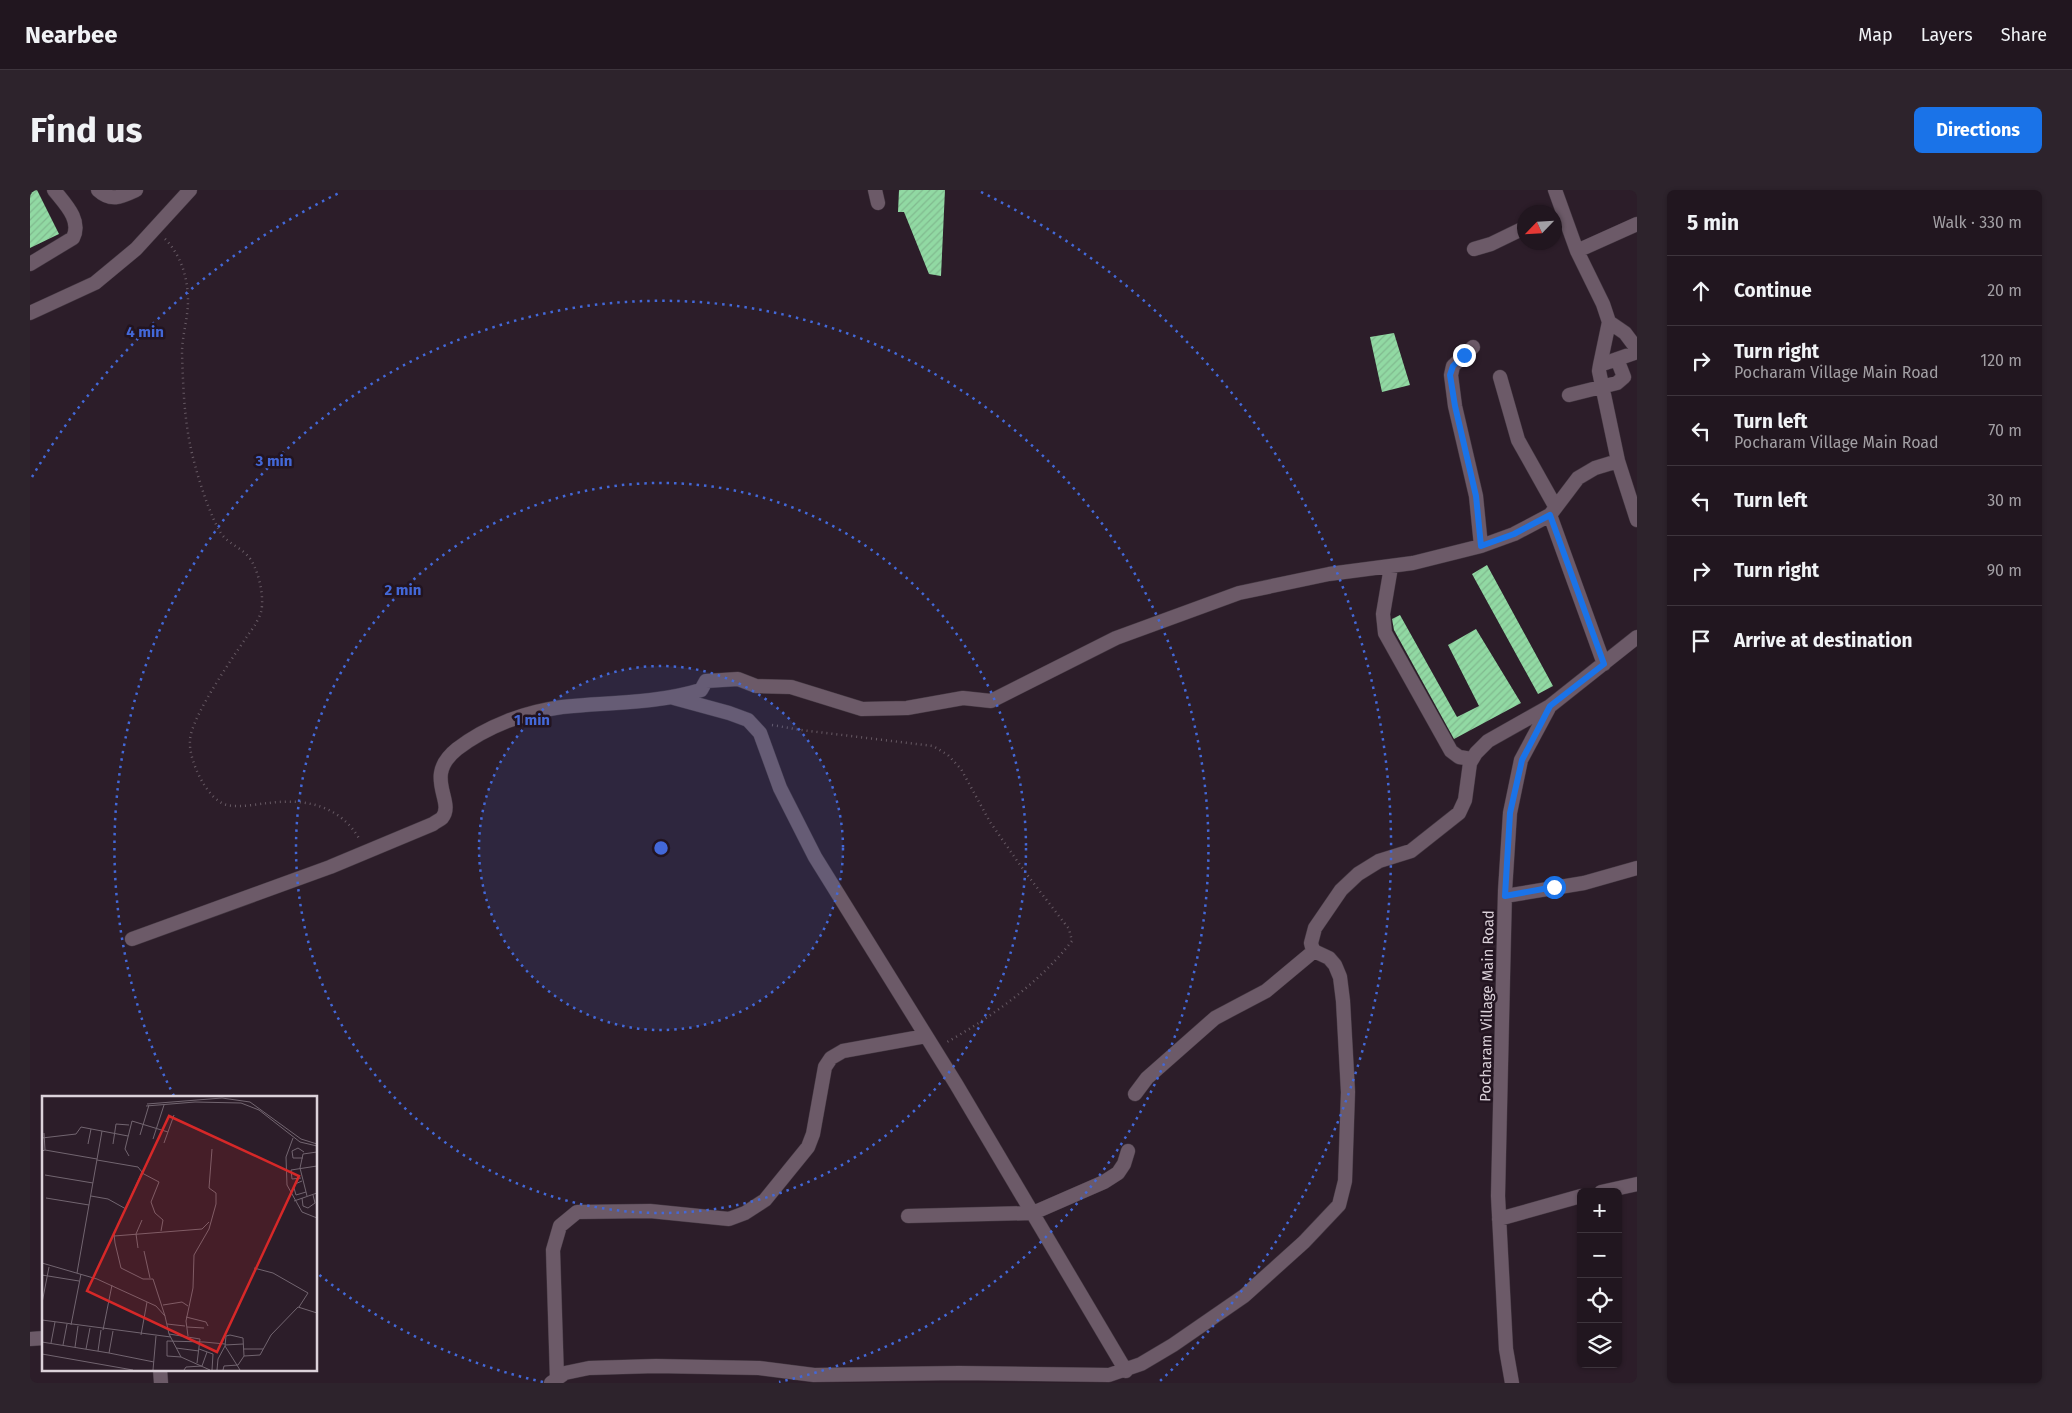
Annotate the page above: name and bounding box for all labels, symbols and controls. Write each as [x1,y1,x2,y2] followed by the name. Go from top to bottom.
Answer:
[25,21,118,49] text: Nearbee
[1858,24,1893,46] text: Map
[1921,24,1973,46] text: Layers
[2001,24,2047,46] text: Share
[1914,107,2042,153] button: Directions
[30,109,142,151] text: Find us
[1517,205,1562,250] north arrow
[1687,210,1739,236] text: 5 min
[1933,213,2022,232] text: Walk · 330 m
[1687,277,1715,305] icon: ahead
[1734,279,1812,302] text: Continue
[1987,281,2022,300] text: 20 m
[126,323,164,341] text: 4 min
[1734,340,1819,363] text: Turn right
[1453,344,1476,367] route end
[1687,347,1715,375] icon: right
[1980,351,2022,370] text: 120 m
[1734,363,1939,382] text: Pocharam Village Main Road
[1734,410,1808,433] text: Turn left
[1687,417,1715,445] icon: left
[1988,421,2022,440] text: 70 m
[1734,433,1939,452] text: Pocharam Village Main Road
[255,452,292,470] text: 3 min
[1687,487,1715,515] icon: left
[1734,489,1808,512] text: Turn left
[1987,491,2022,510] text: 30 m
[1687,557,1715,585] icon: right
[1734,559,1819,582] text: Turn right
[1987,561,2022,580] text: 90 m
[385,581,421,599] text: 2 min
[1687,627,1715,655] icon: arrive
[1734,629,1913,652] text: Arrive at destination
[514,711,550,729] text: 1 min
[652,839,670,857] centre of rings
[1543,876,1566,899] route start
[1476,910,1498,1102] street label: Pocharam Village Main Road
[42,1096,318,1370] inset map
[1577,1188,1622,1368] map controls
[1577,1188,1622,1233] button: +
[1577,1233,1622,1278] button: −
[1577,1278,1622,1323] button: locate
[1577,1323,1622,1368] button: layers

